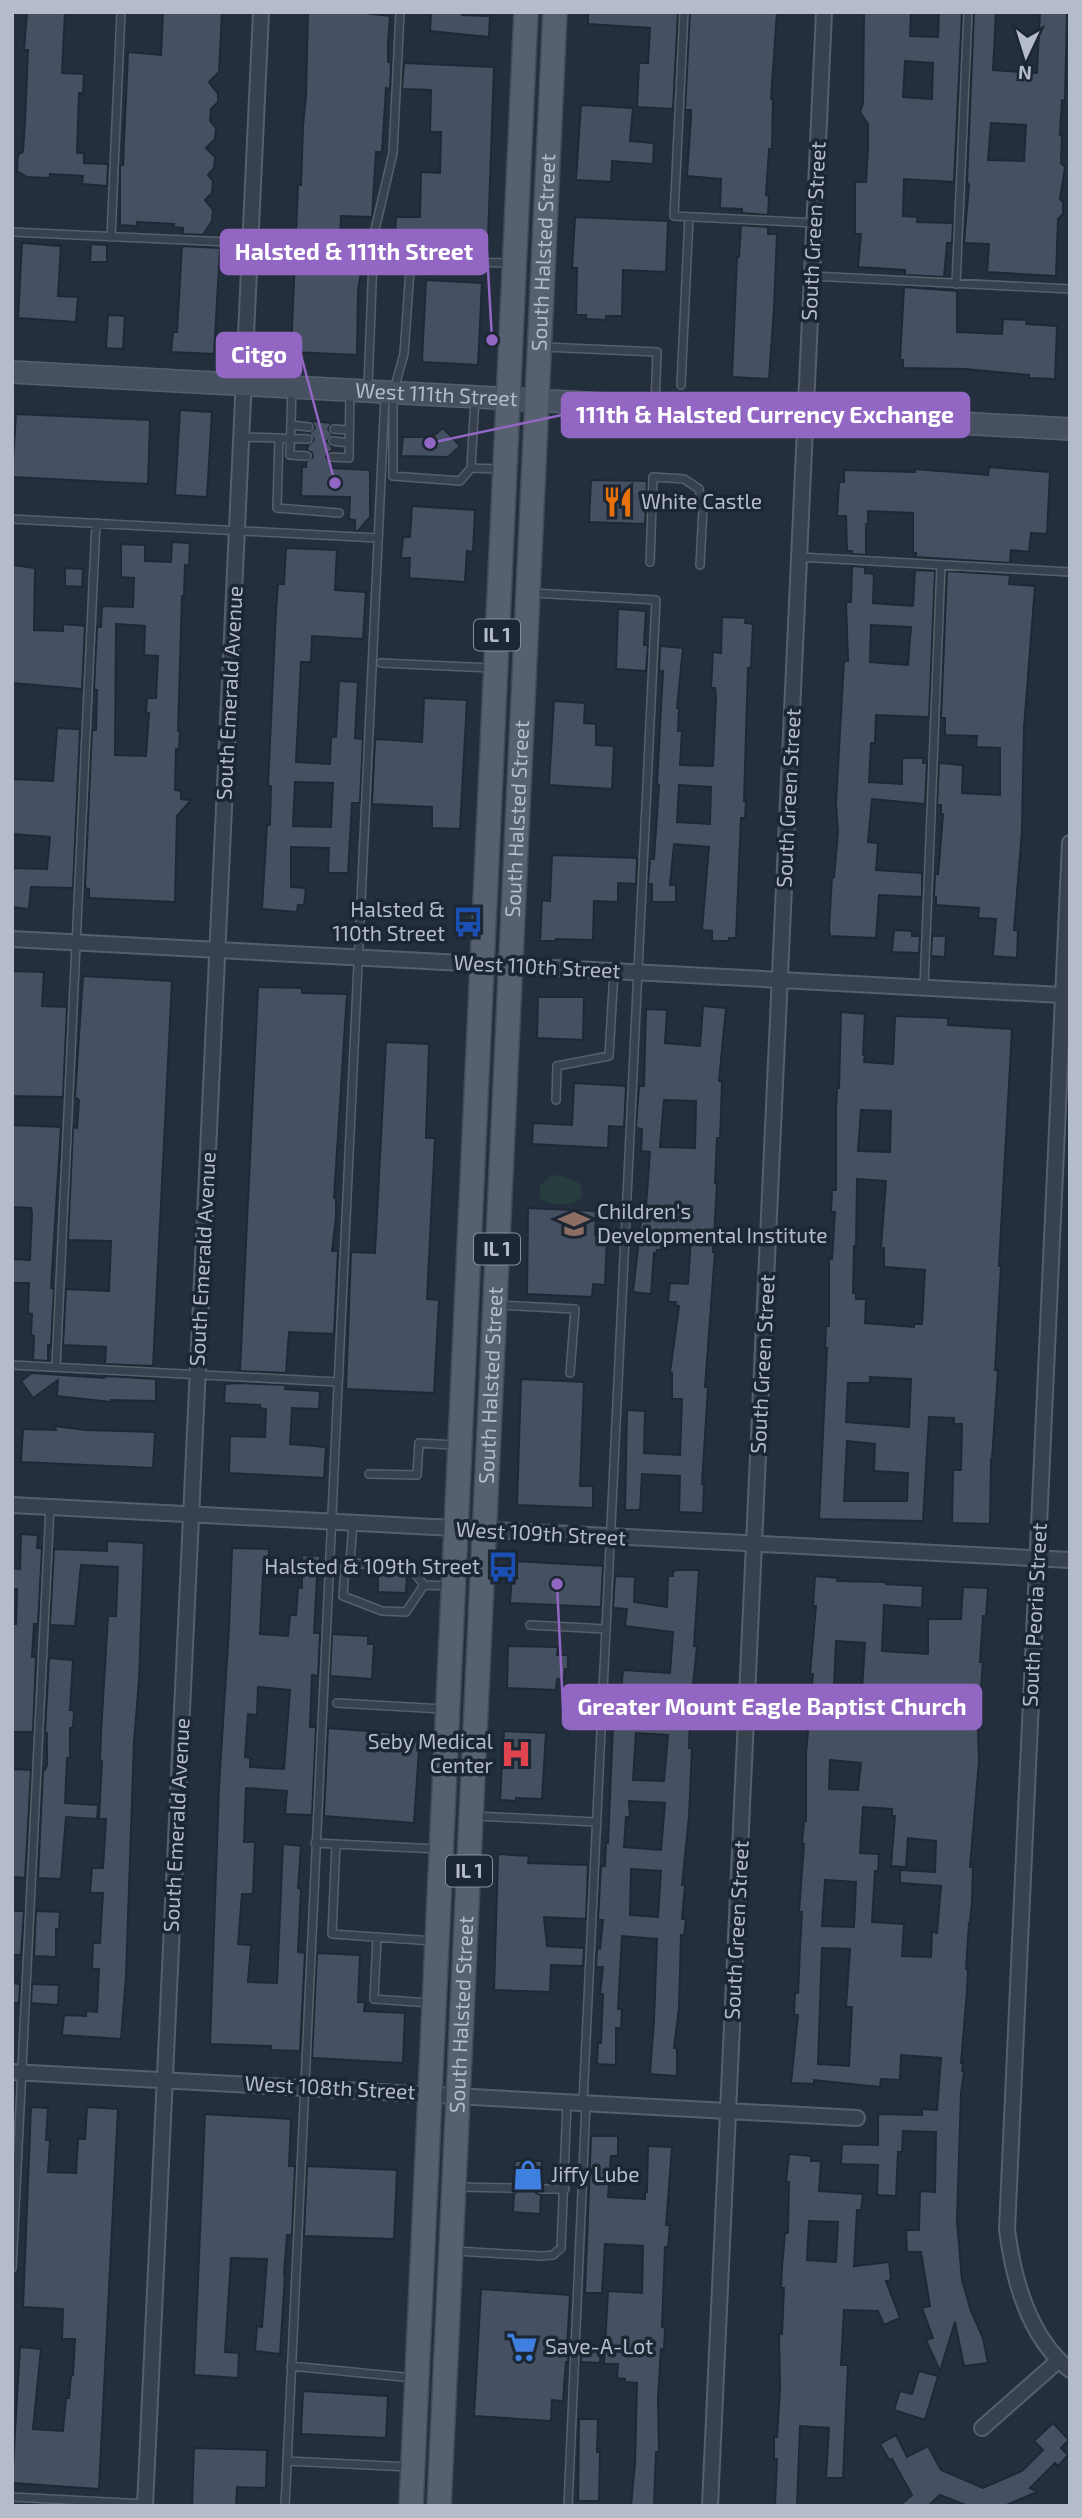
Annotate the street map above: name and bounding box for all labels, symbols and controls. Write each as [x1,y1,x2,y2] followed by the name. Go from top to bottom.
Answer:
[991,21,1061,91] north arrow
[1017,62,1032,85] text: N
[795,141,830,321] street label: South Green Street
[525,153,559,352] street label: South Halsted Street
[221,230,487,274] callout: Halsted & 111th Street
[235,237,473,265] text: Halsted & 111th Street
[217,333,301,377] callout: Citgo
[231,340,287,368] text: Citgo
[355,377,518,410] street label: West 111th Street
[562,393,969,437] callout: 111th & Halsted Currency Exchange
[576,400,954,428] text: 111th & Halsted Currency Exchange
[601,485,635,519] restaurant icon: White Castle
[641,488,762,513] place label: White Castle
[210,585,247,801] street label: South Emerald Avenue
[474,620,520,650] road number: IL 1
[770,708,805,888] street label: South Green Street
[499,720,533,918] street label: South Halsted Street
[332,896,445,945] place label: Halsted & 110th Street
[451,905,485,939] bus stop icon: Halsted & 110th Street
[453,949,621,982] street label: West 110th Street
[183,1151,220,1367] street label: South Emerald Avenue
[597,1198,827,1247] place label: Children's Developmental Institute
[557,1207,591,1241] school or university icon: Children's Developmental Institute
[474,1233,520,1264] road number: IL 1
[744,1274,779,1454] street label: South Green Street
[473,1286,507,1484] street label: South Halsted Street
[455,1516,627,1549] street label: West 109th Street
[1016,1522,1051,1708] street label: South Peoria Street
[486,1550,520,1584] bus stop icon: Halsted & 109th Street
[264,1553,480,1578] place label: Halsted & 109th Street
[563,1685,981,1729] callout: Greater Mount Eagle Baptist Church
[577,1692,967,1720] text: Greater Mount Eagle Baptist Church
[157,1717,194,1933] street label: South Emerald Avenue
[368,1728,494,1777] place label: Seby Medical Center
[499,1737,533,1771] hospital icon: Seby Medical Center
[718,1840,753,2020] street label: South Green Street
[446,1856,492,1886] road number: IL 1
[443,1915,477,2114] street label: South Halsted Street
[244,2070,416,2103] street label: West 108th Street
[511,2158,545,2192] shop icon: Jiffy Lube
[551,2161,640,2186] place label: Jiffy Lube
[505,2330,539,2364] supermarket icon: Save-A-Lot
[545,2333,653,2358] place label: Save-A-Lot

